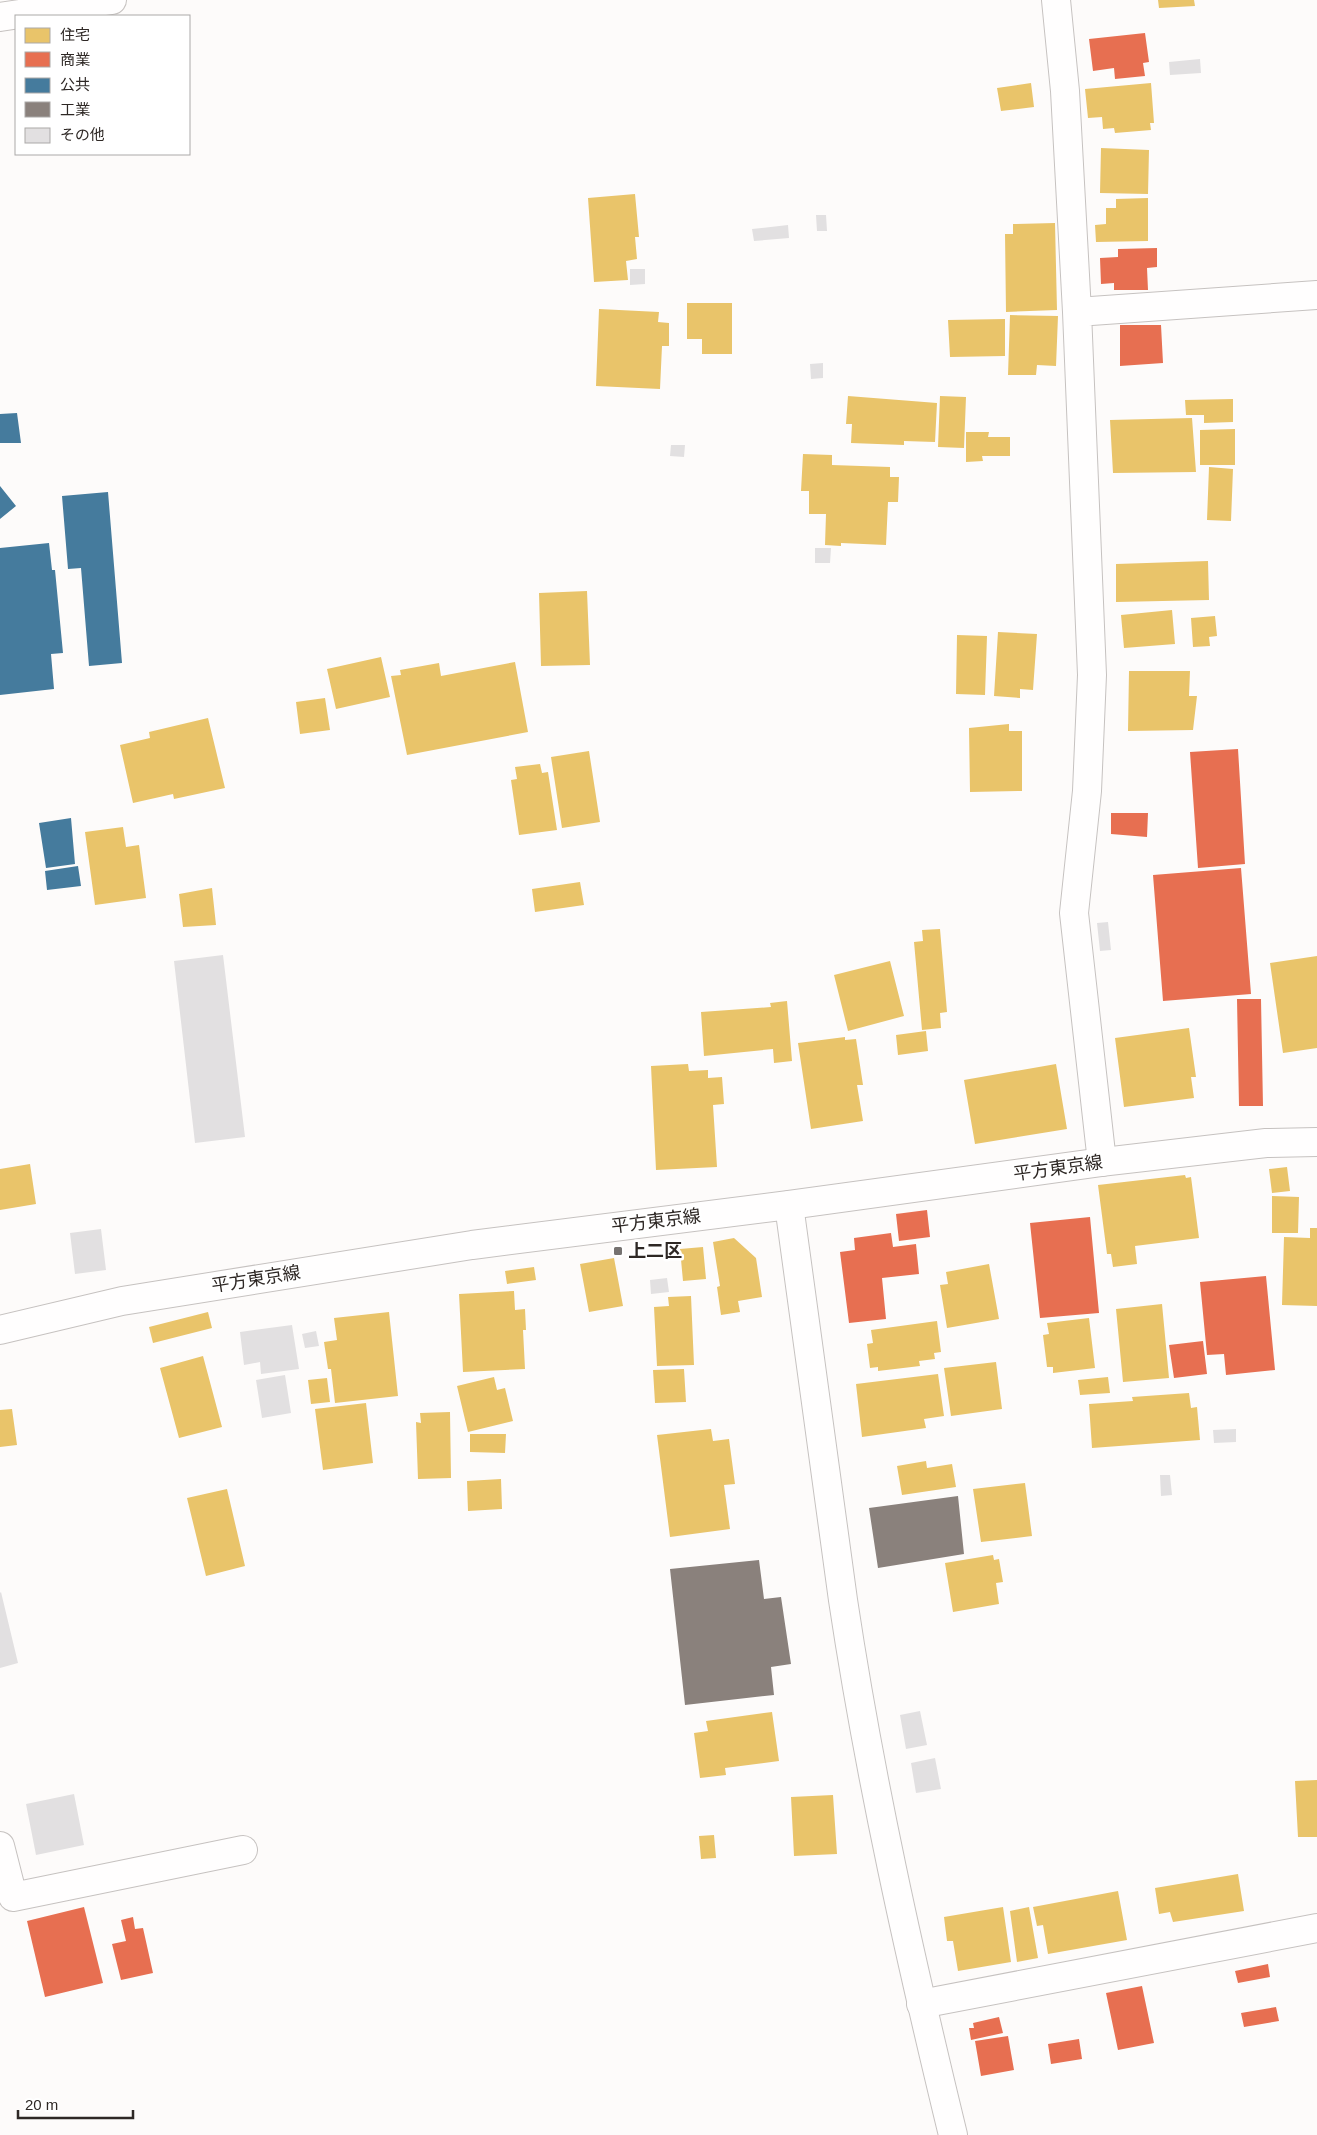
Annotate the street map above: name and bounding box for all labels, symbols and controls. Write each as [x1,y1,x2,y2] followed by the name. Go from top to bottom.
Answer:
[15,15,190,155] legend
[60,26,90,43] text: 住宅
[60,51,90,68] text: 商業
[60,76,90,93] text: 公共
[60,101,90,118] text: 工業
[60,126,105,143] text: その他
[1012,1152,1104,1184] street label: 平方東京線
[610,1206,702,1236] street label: 平方東京線
[628,1241,682,1261] place label: 上二区
[612,1245,624,1257] marker: 上二区
[210,1262,302,1296] street label: 平方東京線
[18,2088,132,2120] scale bar
[25,2096,58,2113] text: 20 m

